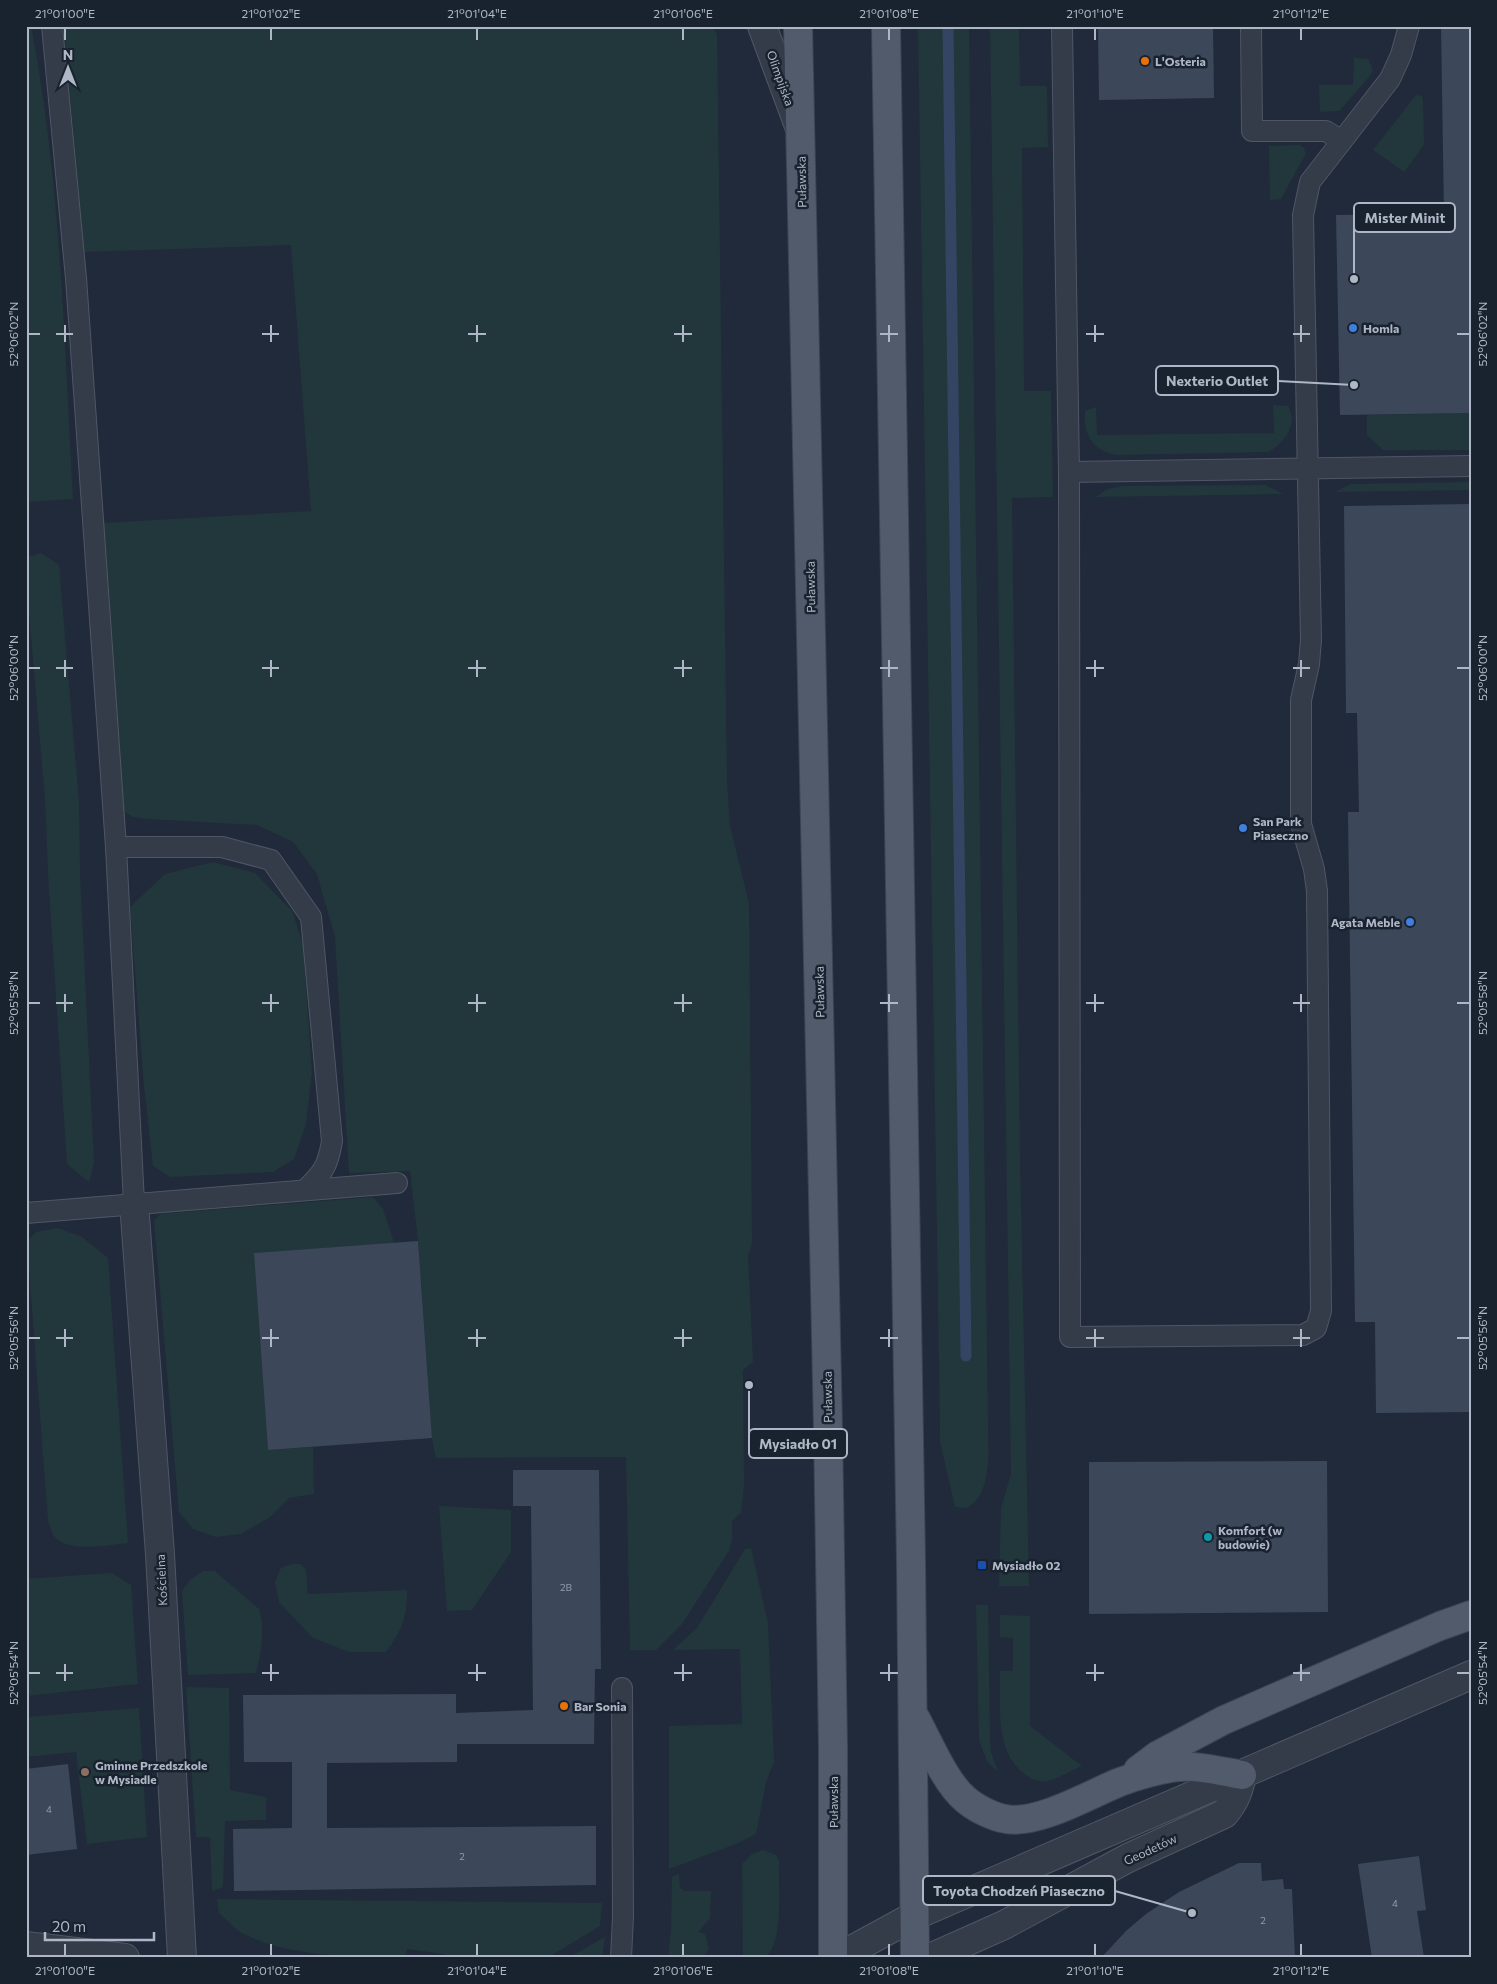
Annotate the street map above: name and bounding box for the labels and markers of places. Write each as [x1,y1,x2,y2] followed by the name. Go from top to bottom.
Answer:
[1155,54,1206,68] place label: L'Osteria
[1139,55,1151,67] marker: L'Osteria
[1354,203,1455,232] callout: Mister Minit
[1363,321,1399,335] place label: Homla
[1347,322,1359,334] marker: Homla
[1156,366,1278,395] callout: Nexterio Outlet
[1253,814,1308,842] place label: San Park Piaseczno
[1237,822,1249,834] marker: San Park Piaseczno
[1331,915,1400,929] place label: Agata Meble
[1404,916,1416,928] marker: Agata Meble
[749,1429,847,1458] callout: Mysiadło 01
[1218,1523,1282,1551] place label: Komfort (w budowie)
[1202,1531,1214,1543] marker: Komfort (w budowie)
[992,1558,1060,1572] place label: Mysiadło 02
[976,1559,988,1571] marker: Mysiadło 02
[574,1699,627,1713] place label: Bar Sonia
[558,1700,570,1712] marker: Bar Sonia
[95,1758,207,1786] place label: Gminne Przedszkole w Mysiadle
[79,1766,91,1778] marker: Gminne Przedszkole w Mysiadle
[923,1876,1115,1905] callout: Toyota Chodzeń Piaseczno

